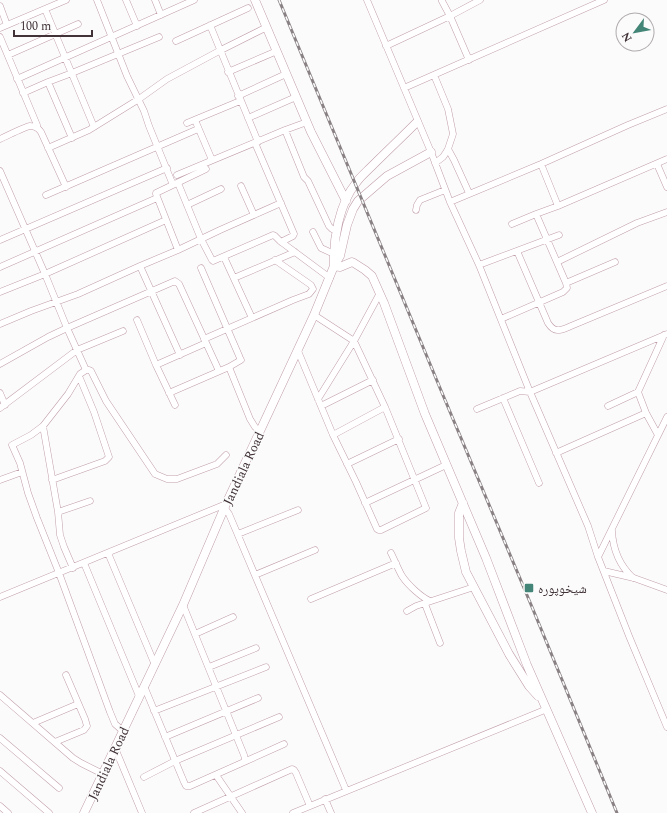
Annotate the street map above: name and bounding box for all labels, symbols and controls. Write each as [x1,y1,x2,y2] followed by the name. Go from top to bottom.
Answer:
[14,12,92,38] scale bar
[615,12,655,52] north arrow
[20,17,51,36] text: 100 m
[617,29,637,45] text: N
[218,428,270,508] street label: Jandiala Road
[538,579,587,599] place label: شیخوپورہ
[523,582,535,594] marker: شیخوپورہ
[83,723,135,803] street label: Jandiala Road

